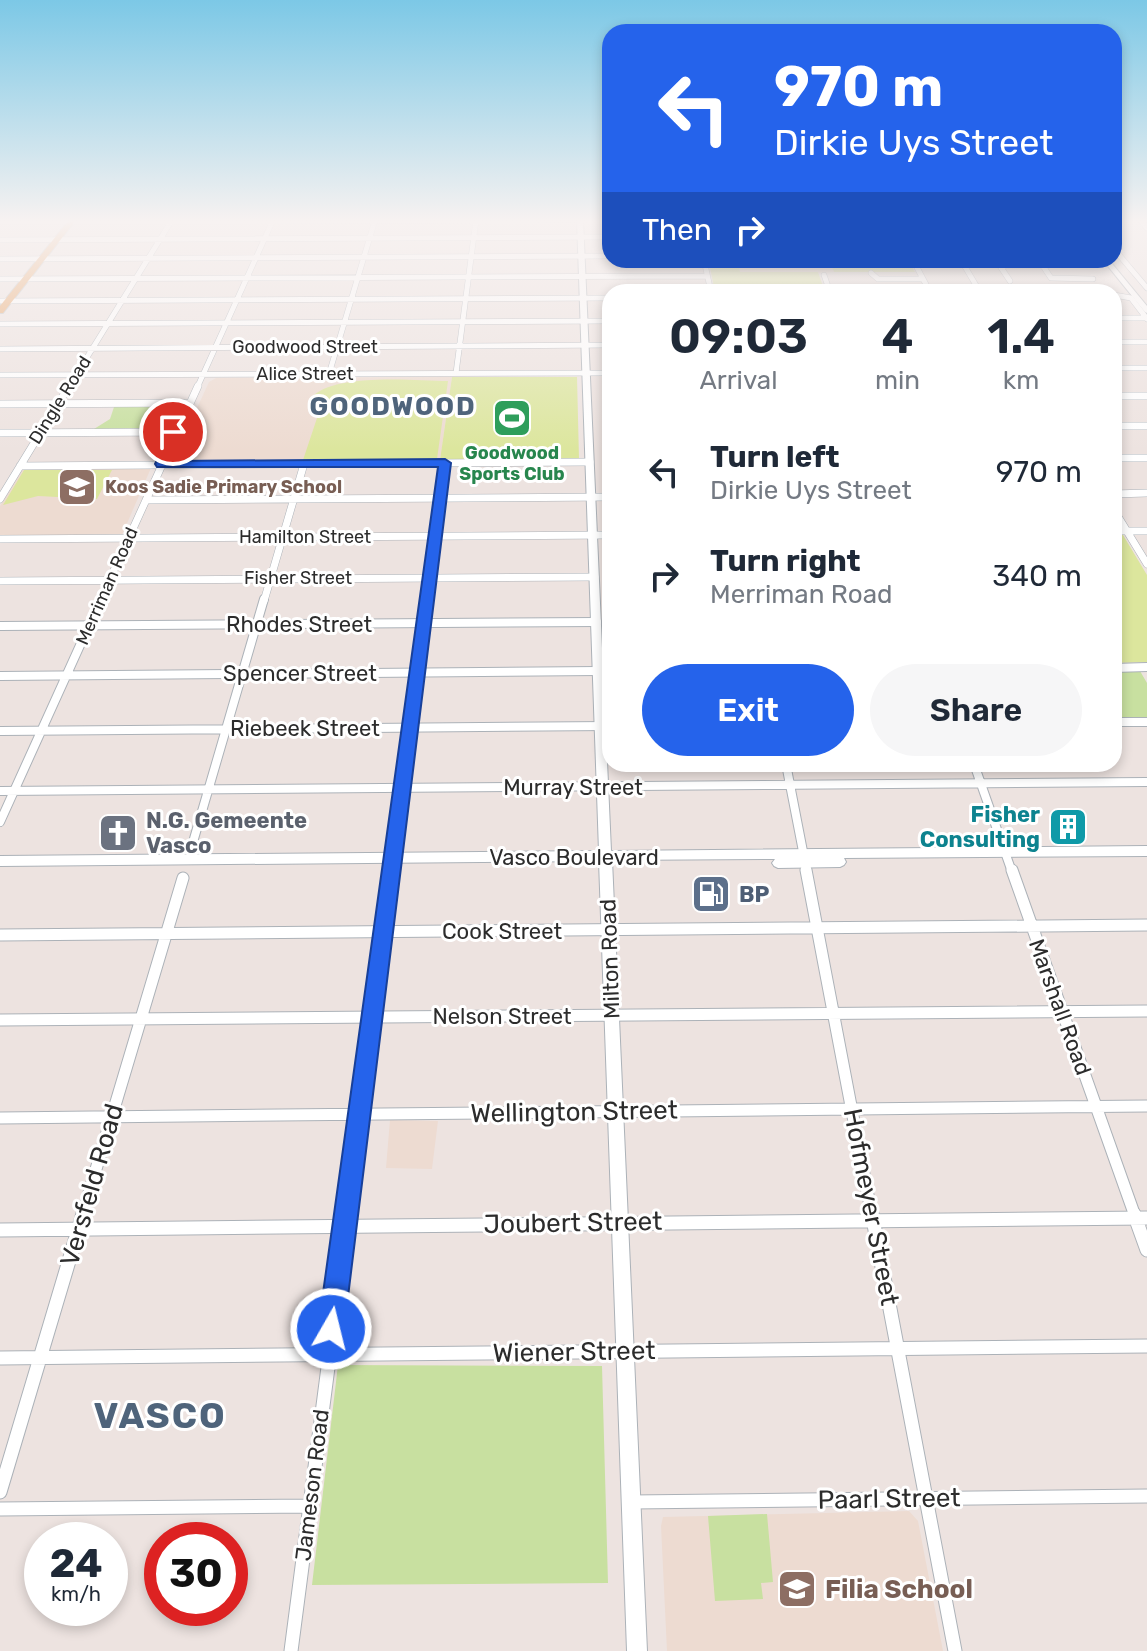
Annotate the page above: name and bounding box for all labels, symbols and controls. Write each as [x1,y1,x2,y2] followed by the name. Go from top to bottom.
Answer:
[774,54,943,120] text: 970 m
[642,56,746,160] icon: left
[774,121,1053,164] text: Dirkie Uys Street
[728,208,772,252] icon: right
[642,212,712,248] text: Then
[669,308,808,365] text: 09:03
[881,308,914,365] text: 4
[987,308,1055,365] text: 1.4
[232,336,378,358] street label: Goodwood Street
[24,352,96,448] street label: Dingle Road
[256,363,354,385] street label: Alice Street
[699,365,777,396] text: Arrival
[875,365,920,396] text: min
[1003,365,1039,396] text: km
[309,391,477,422] district label: GOODWOOD
[491,397,533,439] sports icon: Goodwood Sports Club
[139,398,207,466] pin
[151,410,195,454] icon: arrive
[710,439,840,475] text: Turn left
[459,442,565,485] place label: Goodwood Sports Club
[642,450,686,494] icon: left
[996,454,1082,490] text: 970 m
[56,466,98,508] school or university icon: Koos Sadie Primary School
[710,475,912,506] text: Dirkie Uys Street
[105,476,342,498] place label: Koos Sadie Primary School
[71,524,143,648] street label: Merriman Road
[239,526,371,548] street label: Hamilton Street
[710,543,861,579] text: Turn right
[642,554,686,598] icon: right
[992,558,1082,594] text: 340 m
[244,567,352,589] street label: Fisher Street
[710,579,892,610] text: Merriman Road
[226,611,372,638] street label: Rhodes Street
[223,660,377,687] street label: Spencer Street
[642,664,854,756] button: Exit
[870,664,1082,756] button: Share
[230,715,380,742] street label: Riebeek Street
[503,774,643,801] street label: Murray Street
[920,801,1040,853] place label: Fisher Consulting
[1047,806,1089,848] building icon: Fisher Consulting
[146,807,307,859] place label: N.G. Gemeente Vasco
[97,812,139,854] church icon: N.G. Gemeente Vasco
[489,844,659,871] street label: Vasco Boulevard
[690,873,732,915] fuel station icon: BP
[739,881,769,908] place label: BP
[594,898,626,1020] street label: Milton Road
[442,918,562,945] street label: Cook Street
[1023,935,1097,1079] street label: Marshall Road
[432,1003,572,1030] street label: Nelson Street
[470,1095,678,1129] street label: Wellington Street
[54,1100,130,1270] street label: Versfeld Road
[837,1106,905,1308] street label: Hofmeyer Street
[483,1206,663,1240] street label: Joubert Street
[289,1287,373,1371] position arrow
[492,1335,656,1369] street label: Wiener Street
[93,1394,227,1437] district label: VASCO
[289,1408,335,1562] street label: Jameson Road
[817,1482,961,1516] street label: Paarl Street
[144,1522,248,1626] speed limit sign: 30
[49,1540,103,1587] text: 24
[776,1568,818,1610] school or university icon: Filia School
[825,1574,973,1605] place label: Filia School
[51,1582,101,1606] text: km/h

